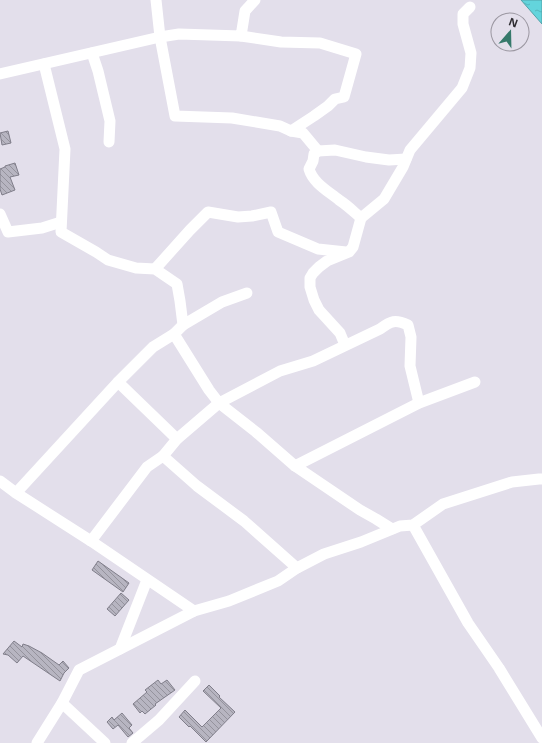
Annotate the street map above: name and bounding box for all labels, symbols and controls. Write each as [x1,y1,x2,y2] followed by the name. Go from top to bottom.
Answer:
[490,12,530,52] north arrow
[507,14,520,31] text: N

